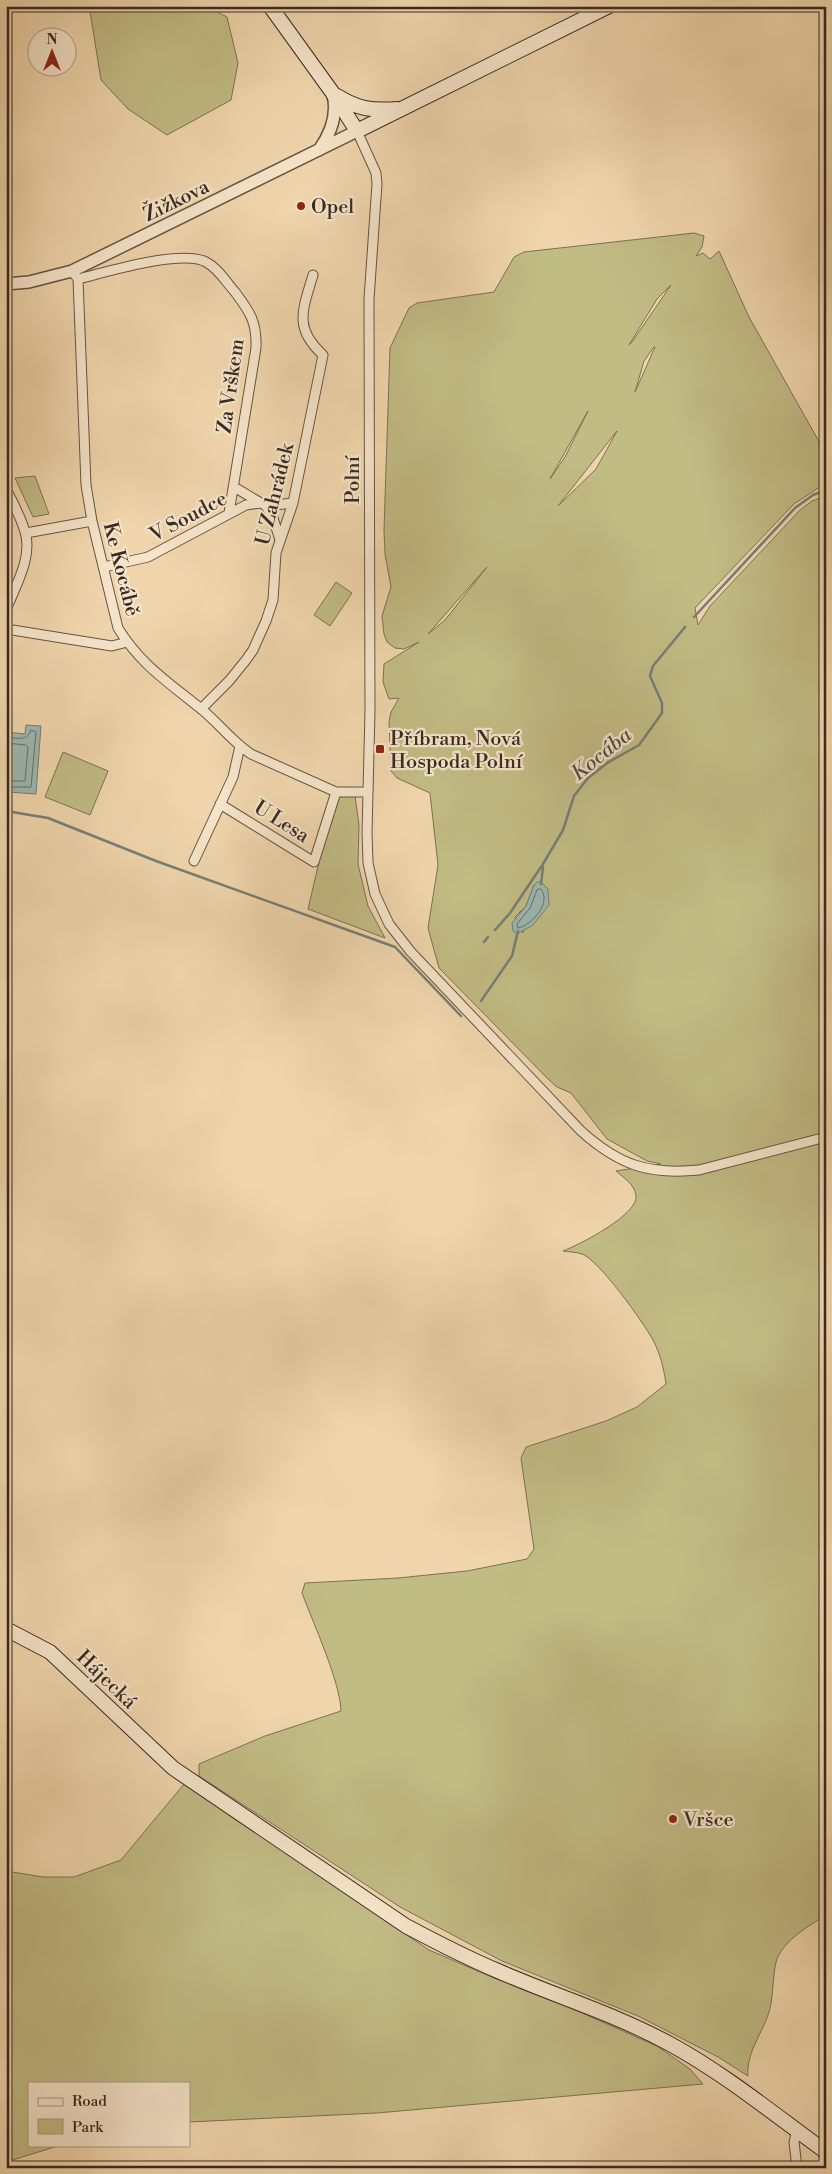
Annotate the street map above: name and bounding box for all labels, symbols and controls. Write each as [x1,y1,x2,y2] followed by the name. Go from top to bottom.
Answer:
[28,28,78,78] north arrow
[46,31,58,49] text: N
[139,173,215,228] street label: Žižkova
[311,195,354,220] place label: Opel
[295,200,307,212] marker: Opel
[212,337,251,435] street label: Za Vrškem
[251,439,301,548] street label: U Zahrádek
[341,455,366,504] street label: Polní
[145,487,232,549] street label: V Soudce
[97,520,144,619] street label: Ke Kocábě
[566,722,637,787] water label: Kocába
[390,727,524,775] place label: Příbram, Nová Hospoda Polní
[374,743,386,755] marker: Příbram, Nová Hospoda Polní
[249,795,314,850] street label: U Lesa
[71,1645,142,1715] street label: Hájecká
[682,1808,734,1833] place label: Vršce
[667,1813,679,1825] marker: Vršce
[28,2082,190,2146] legend
[72,2092,107,2111] text: Road
[72,2118,104,2137] text: Park

